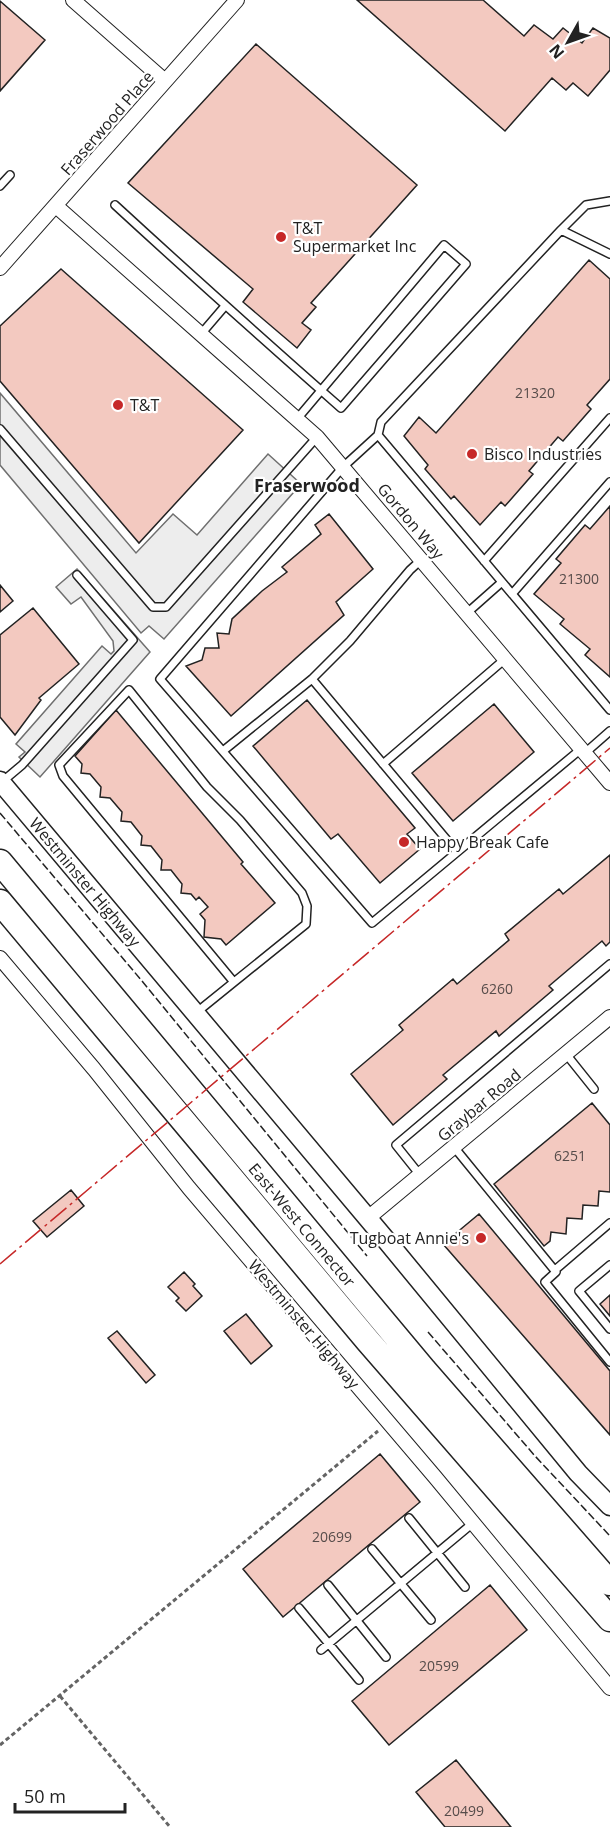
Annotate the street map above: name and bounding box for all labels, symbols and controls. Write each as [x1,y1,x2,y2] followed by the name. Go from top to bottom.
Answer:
[538,12,598,72] north arrow
[544,40,569,64] text: N
[56,66,158,180] street label: Fraserwood Place
[293,217,417,257] place label: T&T Supermarket Inc
[274,230,288,244] marker: T&T Supermarket Inc
[515,383,555,402] house number: 21320
[130,394,159,416] place label: T&T
[111,398,125,412] marker: T&T
[484,443,602,465] place label: Bisco Industries
[465,447,479,461] marker: Bisco Industries
[254,473,360,497] district label: Fraserwood
[373,478,450,564] street label: Gordon Way
[559,569,599,588] house number: 21300
[24,813,146,952] street label: Westminster Highway
[416,831,549,853] place label: Happy Break Cafe
[397,835,411,849] marker: Happy Break Cafe
[481,979,513,998] house number: 6260
[433,1064,525,1146] street label: Graybar Road
[554,1146,586,1165] house number: 6251
[244,1158,361,1292] street label: East-West Connector
[350,1227,469,1249] place label: Tugboat Annie's
[474,1231,488,1245] marker: Tugboat Annie's
[243,1255,365,1394] street label: Westminster Highway
[312,1527,352,1546] house number: 20699
[419,1656,459,1675] house number: 20599
[15,1776,124,1814] scale bar
[24,1784,66,1808] text: 50 m
[444,1801,484,1820] house number: 20499

